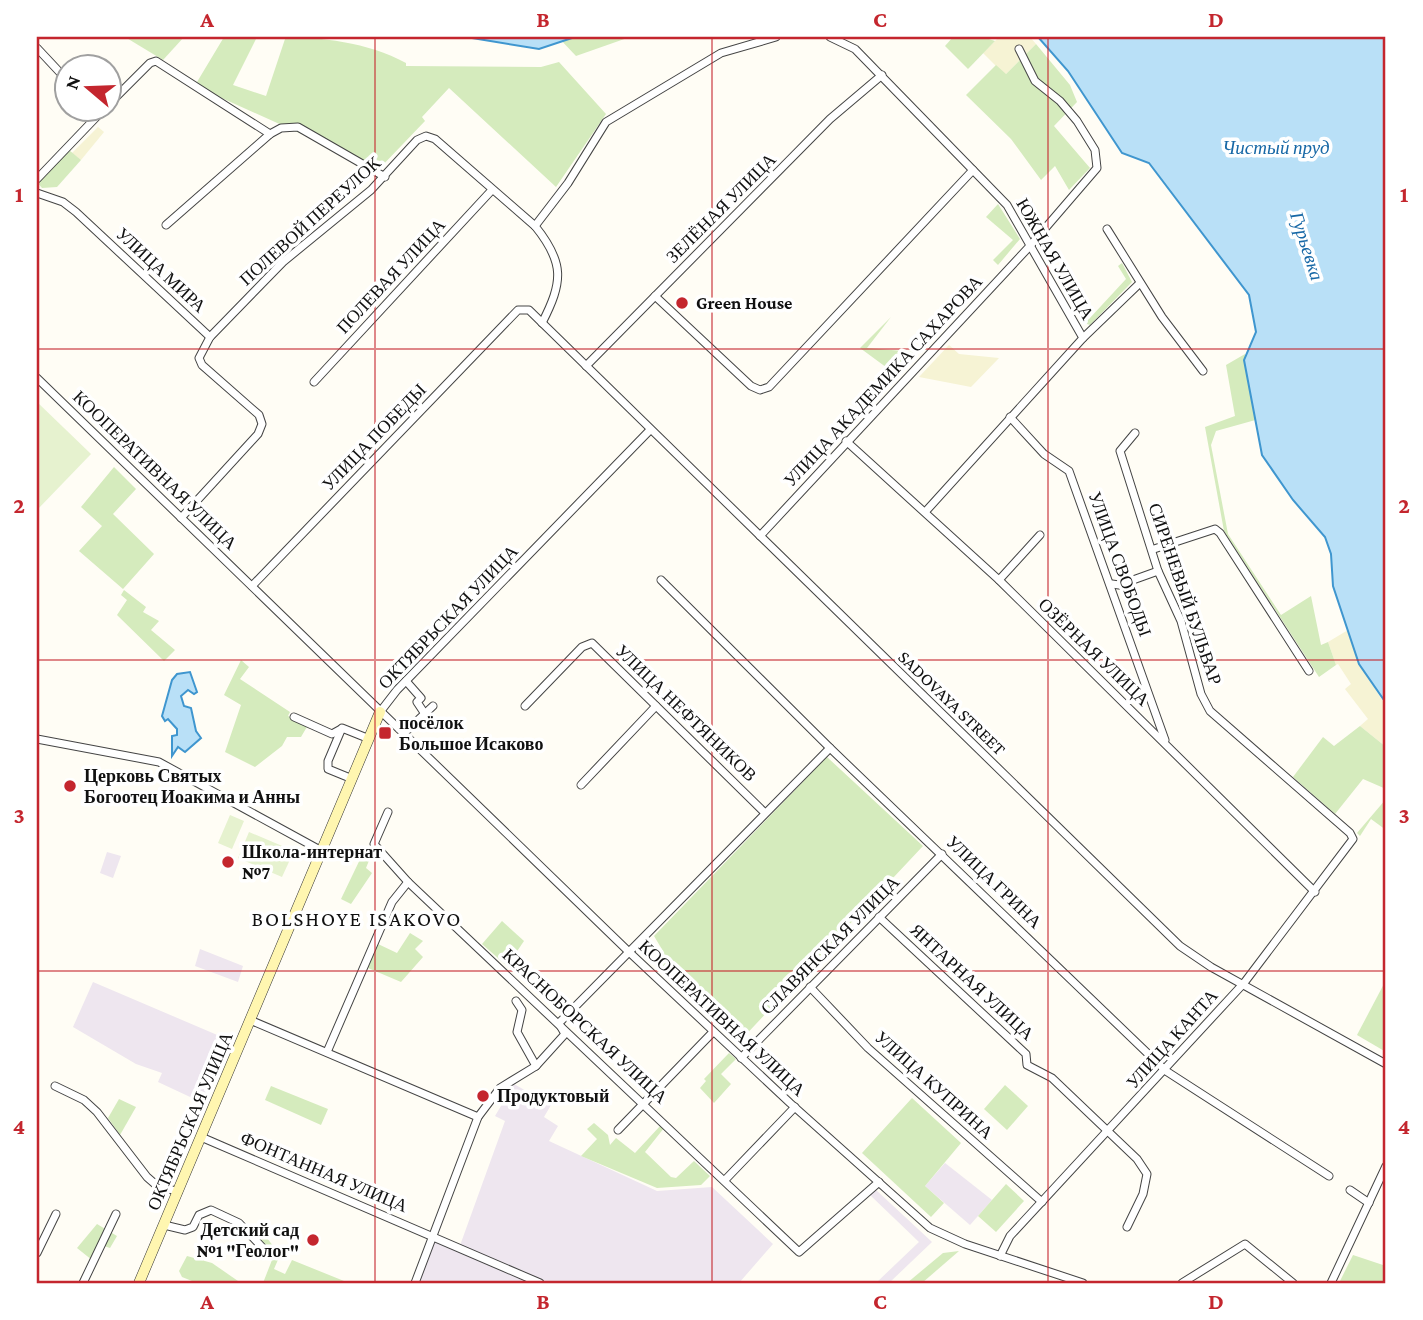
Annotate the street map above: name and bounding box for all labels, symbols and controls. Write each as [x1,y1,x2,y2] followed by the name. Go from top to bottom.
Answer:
[199,6,214,32] text: A
[536,6,550,32] text: B
[873,6,887,32] text: C
[1208,6,1224,32] text: D
[52,52,122,122] north arrow
[60,73,84,92] text: N
[1222,137,1330,158] water label: Чистый пруд
[662,149,780,267] street label: ЗЕЛЁНАЯ УЛИЦА
[235,152,385,290] street label: ПОЛЕВОЙ ПЕРЕУЛОК
[15,181,24,207] text: 1
[1400,181,1409,207] text: 1
[1012,195,1098,323] street label: ЮЖНАЯ УЛИЦА
[1286,208,1328,283] water label: Гурьевка
[333,215,449,337] street label: ПОЛЕВАЯ УЛИЦА
[112,223,210,317] street label: УЛИЦА МИРА
[780,271,986,491] street label: УЛИЦА АКАДЕМИКА САХАРОВА
[696,293,793,313] place label: Green House
[674,295,690,311] marker: Green House
[318,379,430,495] street label: УЛИЦА ПОБЕДЫ
[69,386,241,554] street label: КООПЕРАТИВНАЯ УЛИЦА
[1085,489,1156,639] street label: УЛИЦА СВОБОДЫ
[13,492,25,518] text: 2
[1398,492,1410,518] text: 2
[1144,500,1226,688] street label: СИРЕНЕВЫЙ БУЛЬВАР
[374,541,522,693] street label: ОКТЯБРЬСКАЯ УЛИЦА
[1034,594,1154,710] street label: ОЗЁРНАЯ УЛИЦА
[611,641,761,785] street label: УЛИЦА НЕФТЯНИКОВ
[894,647,1010,759] street label: SADOVAYA STREET
[399,713,543,754] place label: посёлок Большое Исаково
[377,725,393,741] marker: посёлок Большое Исаково
[84,766,300,807] place label: Церковь Святых Богоотец Иоакима и Анны
[62,778,78,794] marker: Церковь Святых Богоотец Иоакима и Анны
[13,802,25,828] text: 3
[1398,802,1410,828] text: 3
[942,831,1046,933] street label: УЛИЦА ГРИНА
[242,842,382,883] place label: Школа-интернат №7
[220,854,236,870] marker: Школа-интернат №7
[757,872,903,1018] street label: СЛАВЯНСКАЯ УЛИЦА
[252,907,462,931] district label: BOLSHOYE ISAKOVO
[906,920,1038,1044] street label: ЯНТАРНАЯ УЛИЦА
[635,936,809,1100] street label: КООПЕРАТИВНАЯ УЛИЦА
[499,944,671,1108] street label: КРАСНОБОРСКАЯ УЛИЦА
[1122,985,1222,1093] street label: УЛИЦА КАНТА
[871,1027,997,1143] street label: УЛИЦА КУПРИНА
[143,1029,237,1213] street label: ОКТЯБРЬСКАЯ УЛИЦА
[497,1086,609,1106] place label: Продуктовый
[475,1088,491,1104] marker: Продуктовый
[13,1113,25,1139] text: 4
[1398,1113,1410,1139] text: 4
[237,1128,411,1216] street label: ФОНТАННАЯ УЛИЦА
[197,1220,299,1261] place label: Детский сад №1 "Геолог"
[305,1232,321,1248] marker: Детский сад №1 "Геолог"
[199,1288,214,1314] text: A
[536,1288,550,1314] text: B
[873,1288,887,1314] text: C
[1208,1288,1224,1314] text: D

